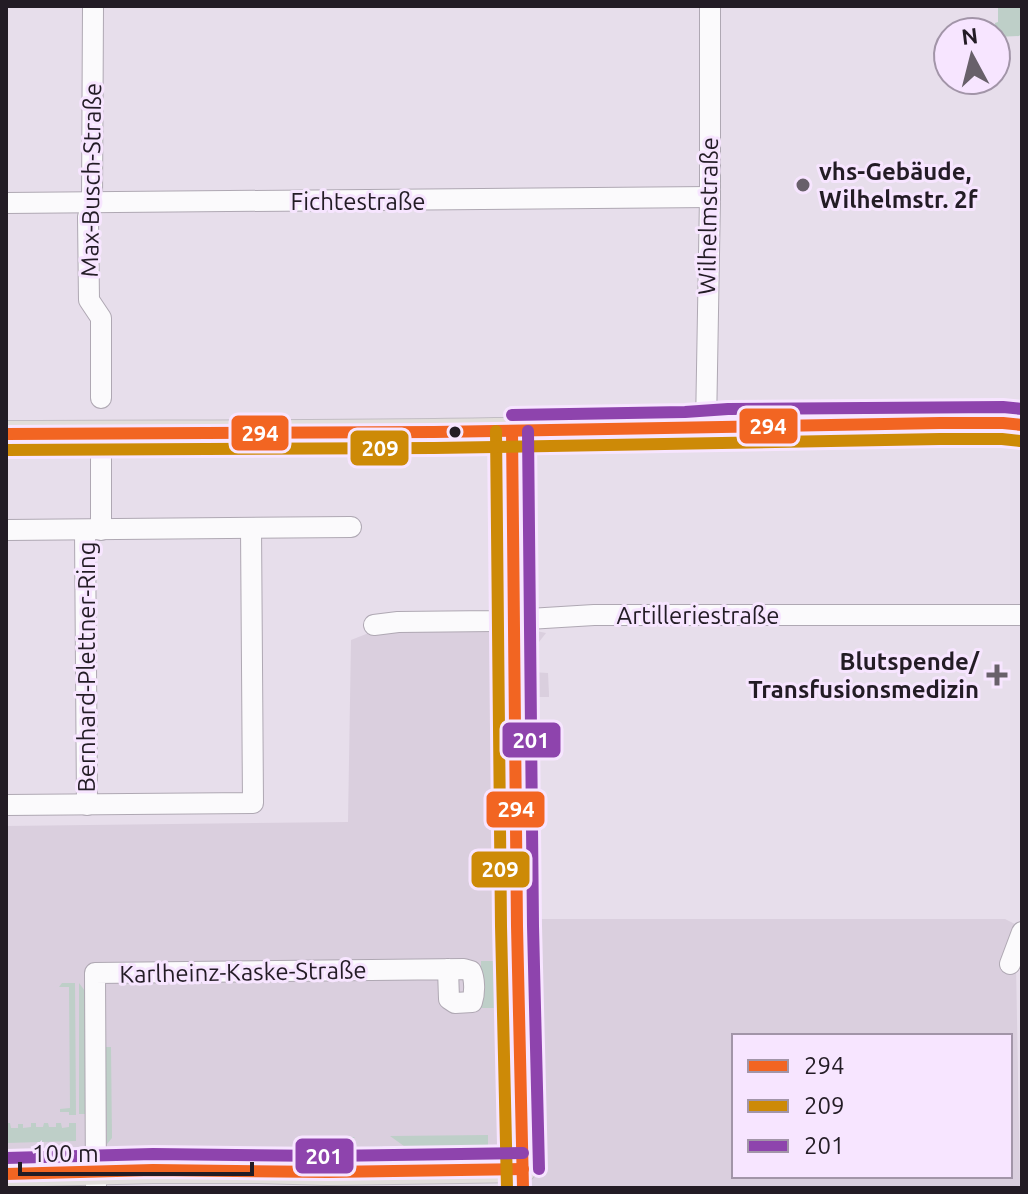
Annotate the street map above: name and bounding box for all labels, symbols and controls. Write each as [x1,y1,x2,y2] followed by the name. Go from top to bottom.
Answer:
[932,16,1012,96] north arrow
[960,22,979,49] text: N
[76,83,106,277] street label: Max-Busch-Straße
[693,137,723,295] street label: Wilhelmstraße
[819,158,979,213] place label: vhs-Gebäude, Wilhelmstr. 2f
[794,176,812,194] marker: vhs-Gebäude, Wilhelmstr. 2f
[291,188,425,215] street label: Fichtestraße
[738,407,799,445] line badge: 294
[749,413,787,438] text: 294
[230,414,290,452] line badge: 294
[241,420,279,445] text: 294
[447,424,463,440] unlabelled marker
[349,429,410,467] line badge: 209
[361,435,399,460] text: 209
[73,542,100,792] street label: Bernhard-Plettner-Ring
[617,602,779,629] street label: Artilleriestraße
[748,648,980,703] place label: Blutspende/ Transfusionsmedizin
[986,664,1008,686] marker: Blutspende/ Transfusionsmedizin
[501,721,562,759] line badge: 201
[512,727,550,752] text: 201
[485,790,546,829] line badge: 294
[497,796,535,821] text: 294
[470,850,531,889] line badge: 209
[481,856,519,881] text: 209
[119,956,367,988] street label: Karlheinz-Kaske-Straße
[732,1034,1012,1178] legend
[804,1052,845,1079] text: 294
[804,1092,845,1119] text: 209
[20,1126,252,1176] scale bar
[804,1132,845,1159] text: 201
[294,1137,355,1175] line badge: 201
[32,1140,99,1167] text: 100 m
[305,1143,343,1168] text: 201

